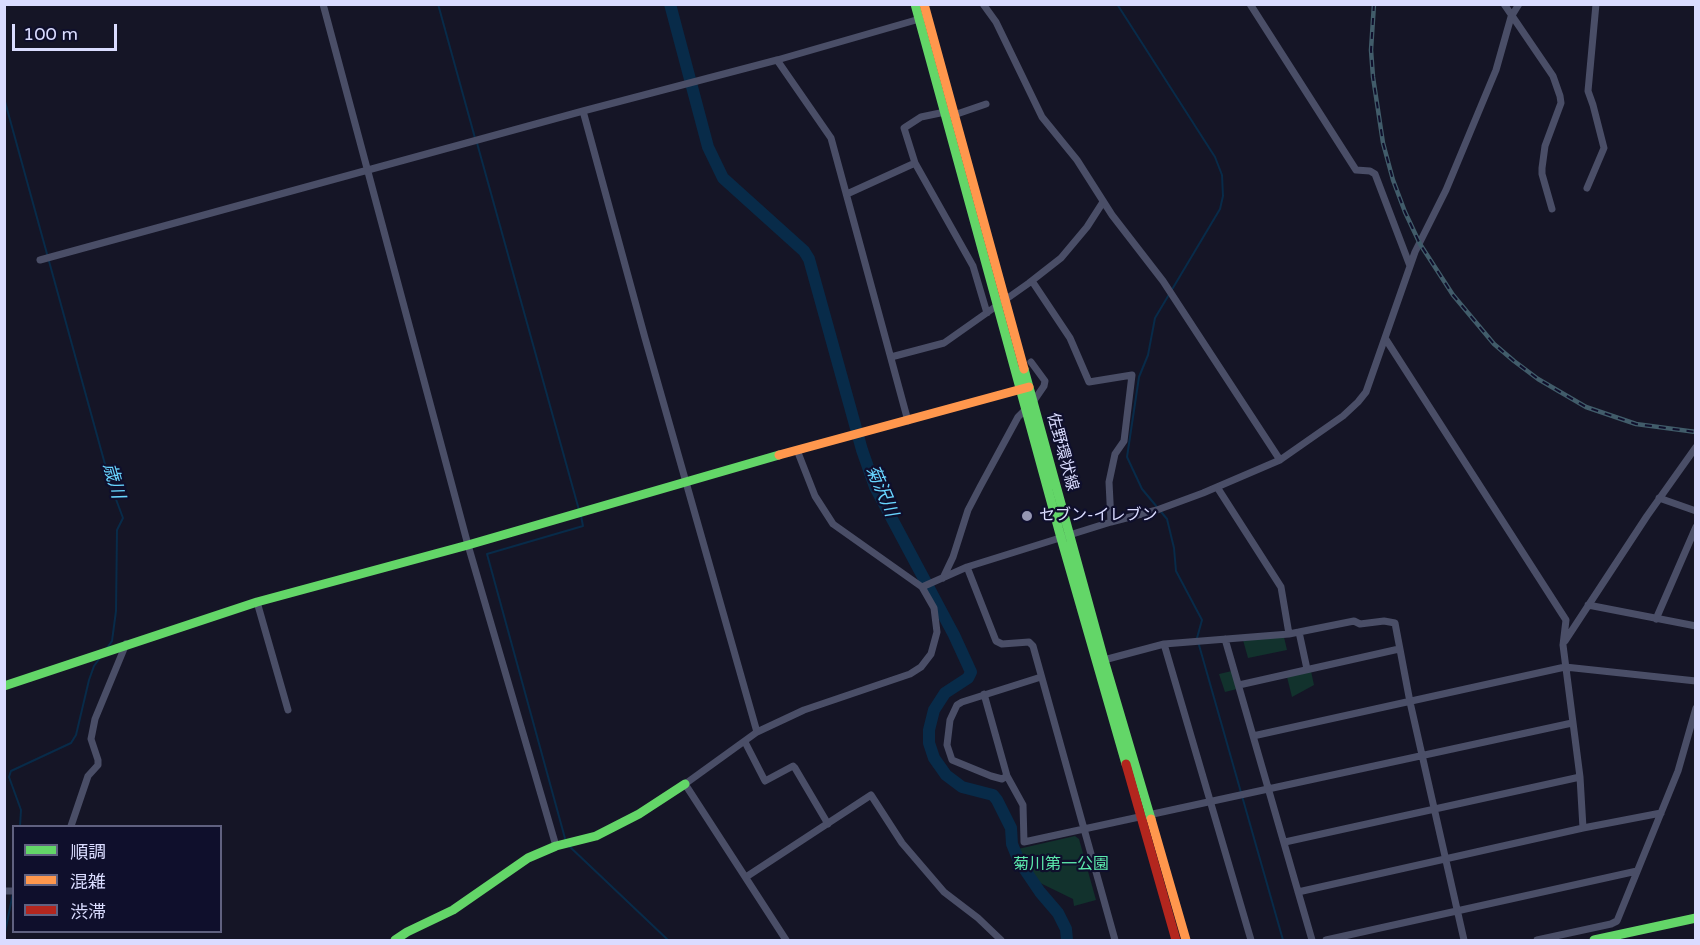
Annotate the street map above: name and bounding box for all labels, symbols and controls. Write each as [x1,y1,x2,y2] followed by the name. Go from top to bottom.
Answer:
[15,12,120,50] scale bar
[23,23,78,45] text: 100 m
[1042,411,1082,493] street label: 佐野環状線
[98,461,128,501] water label: 歳川
[861,462,901,520] water label: 菊沢川
[1039,506,1158,526] place label: セブン-イレブン
[1020,509,1034,523] marker: セブン-イレブン
[12,825,222,933] legend
[70,841,106,863] text: 順調
[1013,855,1109,875] park label: 菊川第一公園
[70,871,106,893] text: 混雑
[70,901,106,923] text: 渋滞

